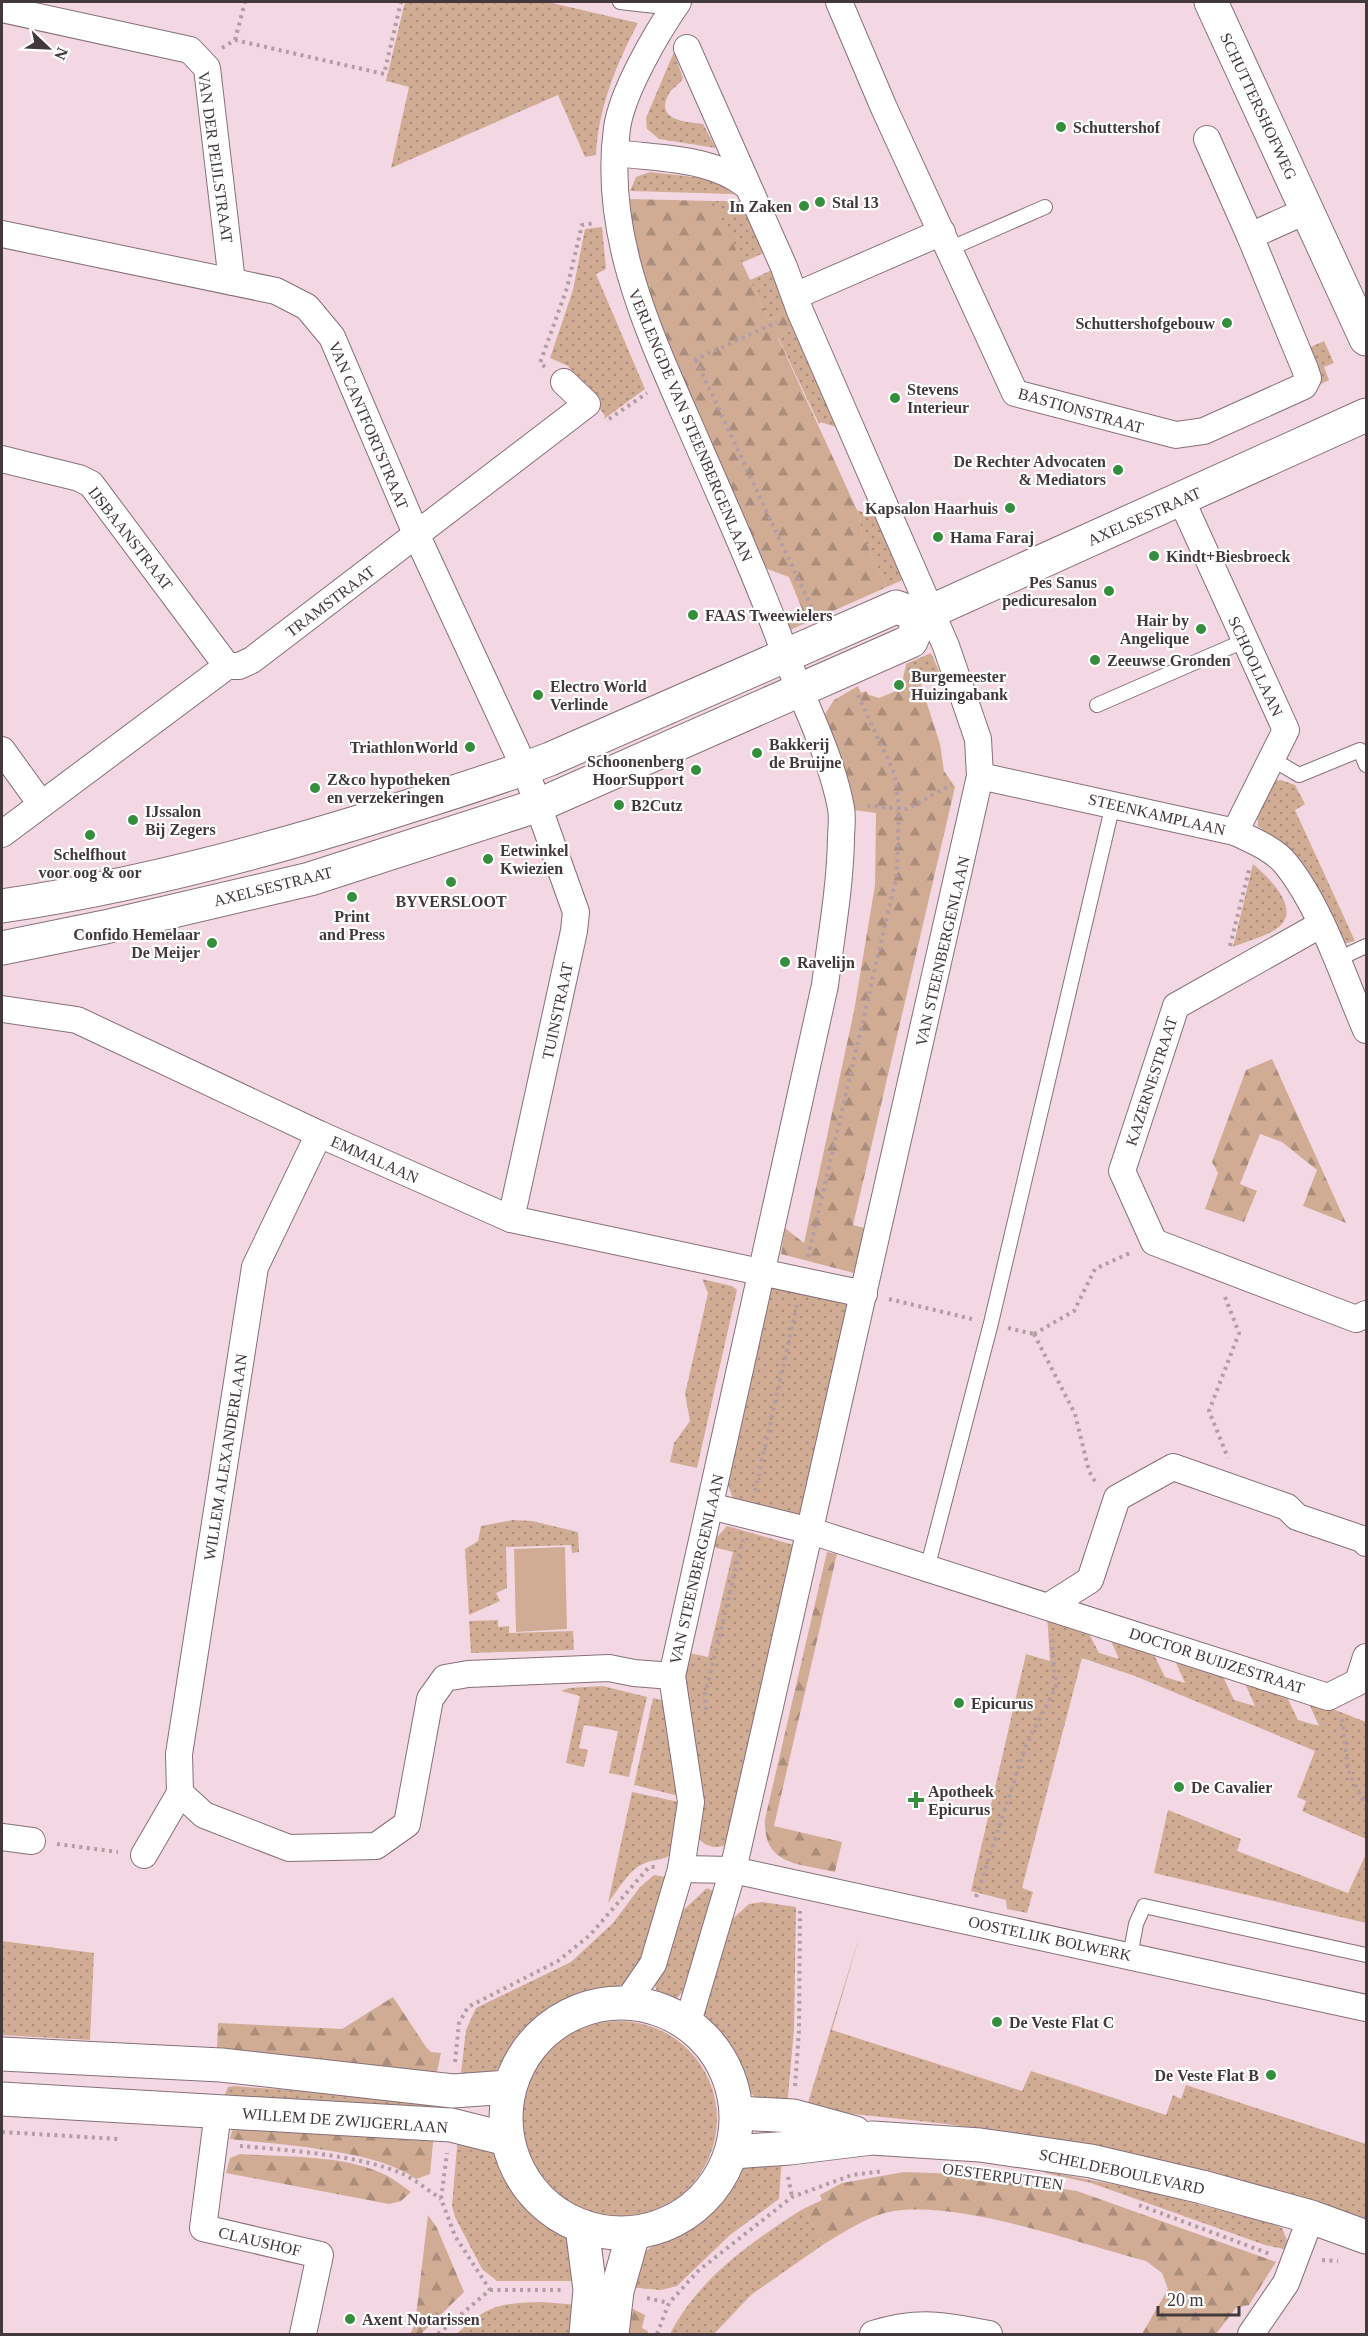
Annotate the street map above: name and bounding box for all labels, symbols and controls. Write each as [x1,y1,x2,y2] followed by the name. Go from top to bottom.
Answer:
[18,18,78,78] north arrow
[1217,30,1300,183] street label: SCHUTTERSHOFWEG
[51,45,71,63] text: N
[195,70,236,244] street label: VAN DER PEIJLSTRAAT
[1073,119,1161,136] place label: Schuttershof
[1054,120,1068,134] marker: Schuttershof
[832,194,879,211] place label: Stal 13
[813,195,827,209] marker: Stal 13
[729,198,792,215] place label: In Zaken
[797,199,811,213] marker: In Zaken
[625,286,756,564] street label: VERLENGDE VAN STEENBERGENLAAN
[1075,315,1215,333] place label: Schuttershofgebouw
[1220,316,1234,330] marker: Schuttershofgebouw
[325,339,412,512] street label: VAN CANTFORTSTRAAT
[907,381,969,416] place label: Stevens Interieur
[1016,384,1146,437] street label: BASTIONSTRAAT
[888,391,902,405] marker: Stevens Interieur
[953,453,1106,488] place label: De Rechter Advocaten & Mediators
[1111,463,1125,477] marker: De Rechter Advocaten & Mediators
[85,483,176,593] street label: IJSBAANSTRAAT
[1085,484,1203,549] street label: AXELSESTRAAT
[865,500,998,518] place label: Kapsalon Haarhuis
[1003,501,1017,515] marker: Kapsalon Haarhuis
[950,529,1034,547] place label: Hama Faraj
[931,530,945,544] marker: Hama Faraj
[1166,548,1290,565] place label: Kindt+Biesbroeck
[1147,549,1161,563] marker: Kindt+Biesbroeck
[283,562,378,640] street label: TRAMSTRAAT
[1002,574,1097,610] place label: Pes Sanus pedicuresalon
[1102,584,1116,598] marker: Pes Sanus pedicuresalon
[705,607,833,624] place label: FAAS Tweewielers
[686,608,700,622] marker: FAAS Tweewielers
[1120,612,1189,648] place label: Hair by Angelique
[1225,613,1286,719] street label: SCHOOLLAAN
[1194,622,1208,636] marker: Hair by Angelique
[1107,652,1231,669] place label: Zeeuwse Gronden
[1088,653,1102,667] marker: Zeeuwse Gronden
[911,668,1008,704] place label: Burgemeester Huizingabank
[550,678,647,713] place label: Electro World Verlinde
[892,678,906,692] marker: Burgemeester Huizingabank
[531,688,545,702] marker: Electro World Verlinde
[769,736,841,772] place label: Bakkerij de Bruijne
[350,739,458,756] place label: TriathlonWorld
[463,740,477,754] marker: TriathlonWorld
[750,746,764,760] marker: Bakkerij de Bruijne
[587,753,685,789] place label: Schoonenberg HoorSupport
[689,763,703,777] marker: Schoonenberg HoorSupport
[327,771,450,807] place label: Z&co hypotheken en verzekeringen
[308,781,322,795] marker: Z&co hypotheken en verzekeringen
[1087,790,1228,839] street label: STEENKAMPLAAN
[631,797,683,814] place label: B2Cutz
[612,798,626,812] marker: B2Cutz
[145,803,216,839] place label: IJssalon Bij Zegers
[126,813,140,827] marker: IJssalon Bij Zegers
[83,828,97,842] marker: Schelfhout voor oog & oor
[500,842,569,877] place label: Eetwinkel Kwiezien
[38,846,142,882] place label: Schelfhout voor oog & oor
[481,852,495,866] marker: Eetwinkel Kwiezien
[912,854,973,1048] street label: VAN STEENBERGENLAAN
[212,863,334,909] street label: AXELSESTRAAT
[444,875,458,889] marker: BYVERSLOOT
[345,890,359,904] marker: Print and Press
[395,893,507,910] place label: BYVERSLOOT
[319,908,385,943] place label: Print and Press
[73,926,200,962] place label: Confido Hemelaar De Meijer
[205,936,219,950] marker: Confido Hemelaar De Meijer
[797,954,855,972] place label: Ravelijn
[778,955,792,969] marker: Ravelijn
[539,961,576,1061] street label: TUINSTRAAT
[1123,1014,1181,1148] street label: KAZERNESTRAAT
[328,1133,422,1187] street label: EMMALAAN
[201,1352,250,1562] street label: WILLEM ALEXANDERLAAN
[666,1472,727,1666] street label: VAN STEENBERGENLAAN
[1127,1624,1307,1697] street label: DOCTOR BUIJZESTRAAT
[971,1695,1033,1713] place label: Epicurus
[952,1696,966,1710] marker: Epicurus
[1191,1779,1272,1796] place label: De Cavalier
[1172,1780,1186,1794] marker: De Cavalier
[928,1783,994,1819] place label: Apotheek Epicurus
[909,1793,923,1807] marker: Apotheek Epicurus
[967,1913,1133,1964] street label: OOSTELIJK BOLWERK
[1009,2014,1114,2031] place label: De Veste Flat C
[990,2015,1004,2029] marker: De Veste Flat C
[1155,2067,1259,2084] place label: De Veste Flat B
[1264,2068,1278,2082] marker: De Veste Flat B
[242,2105,449,2136] street label: WILLEM DE ZWIJGERLAAN
[1038,2146,1206,2197] street label: SCHELDEBOULEVARD
[941,2160,1065,2193] street label: OESTERPUTTEN
[217,2224,303,2259] street label: CLAUSHOF
[1158,2279,1239,2317] scale bar
[1167,2290,1204,2310] text: 20 m
[362,2311,480,2328] place label: Axent Notarissen
[343,2312,357,2326] marker: Axent Notarissen

